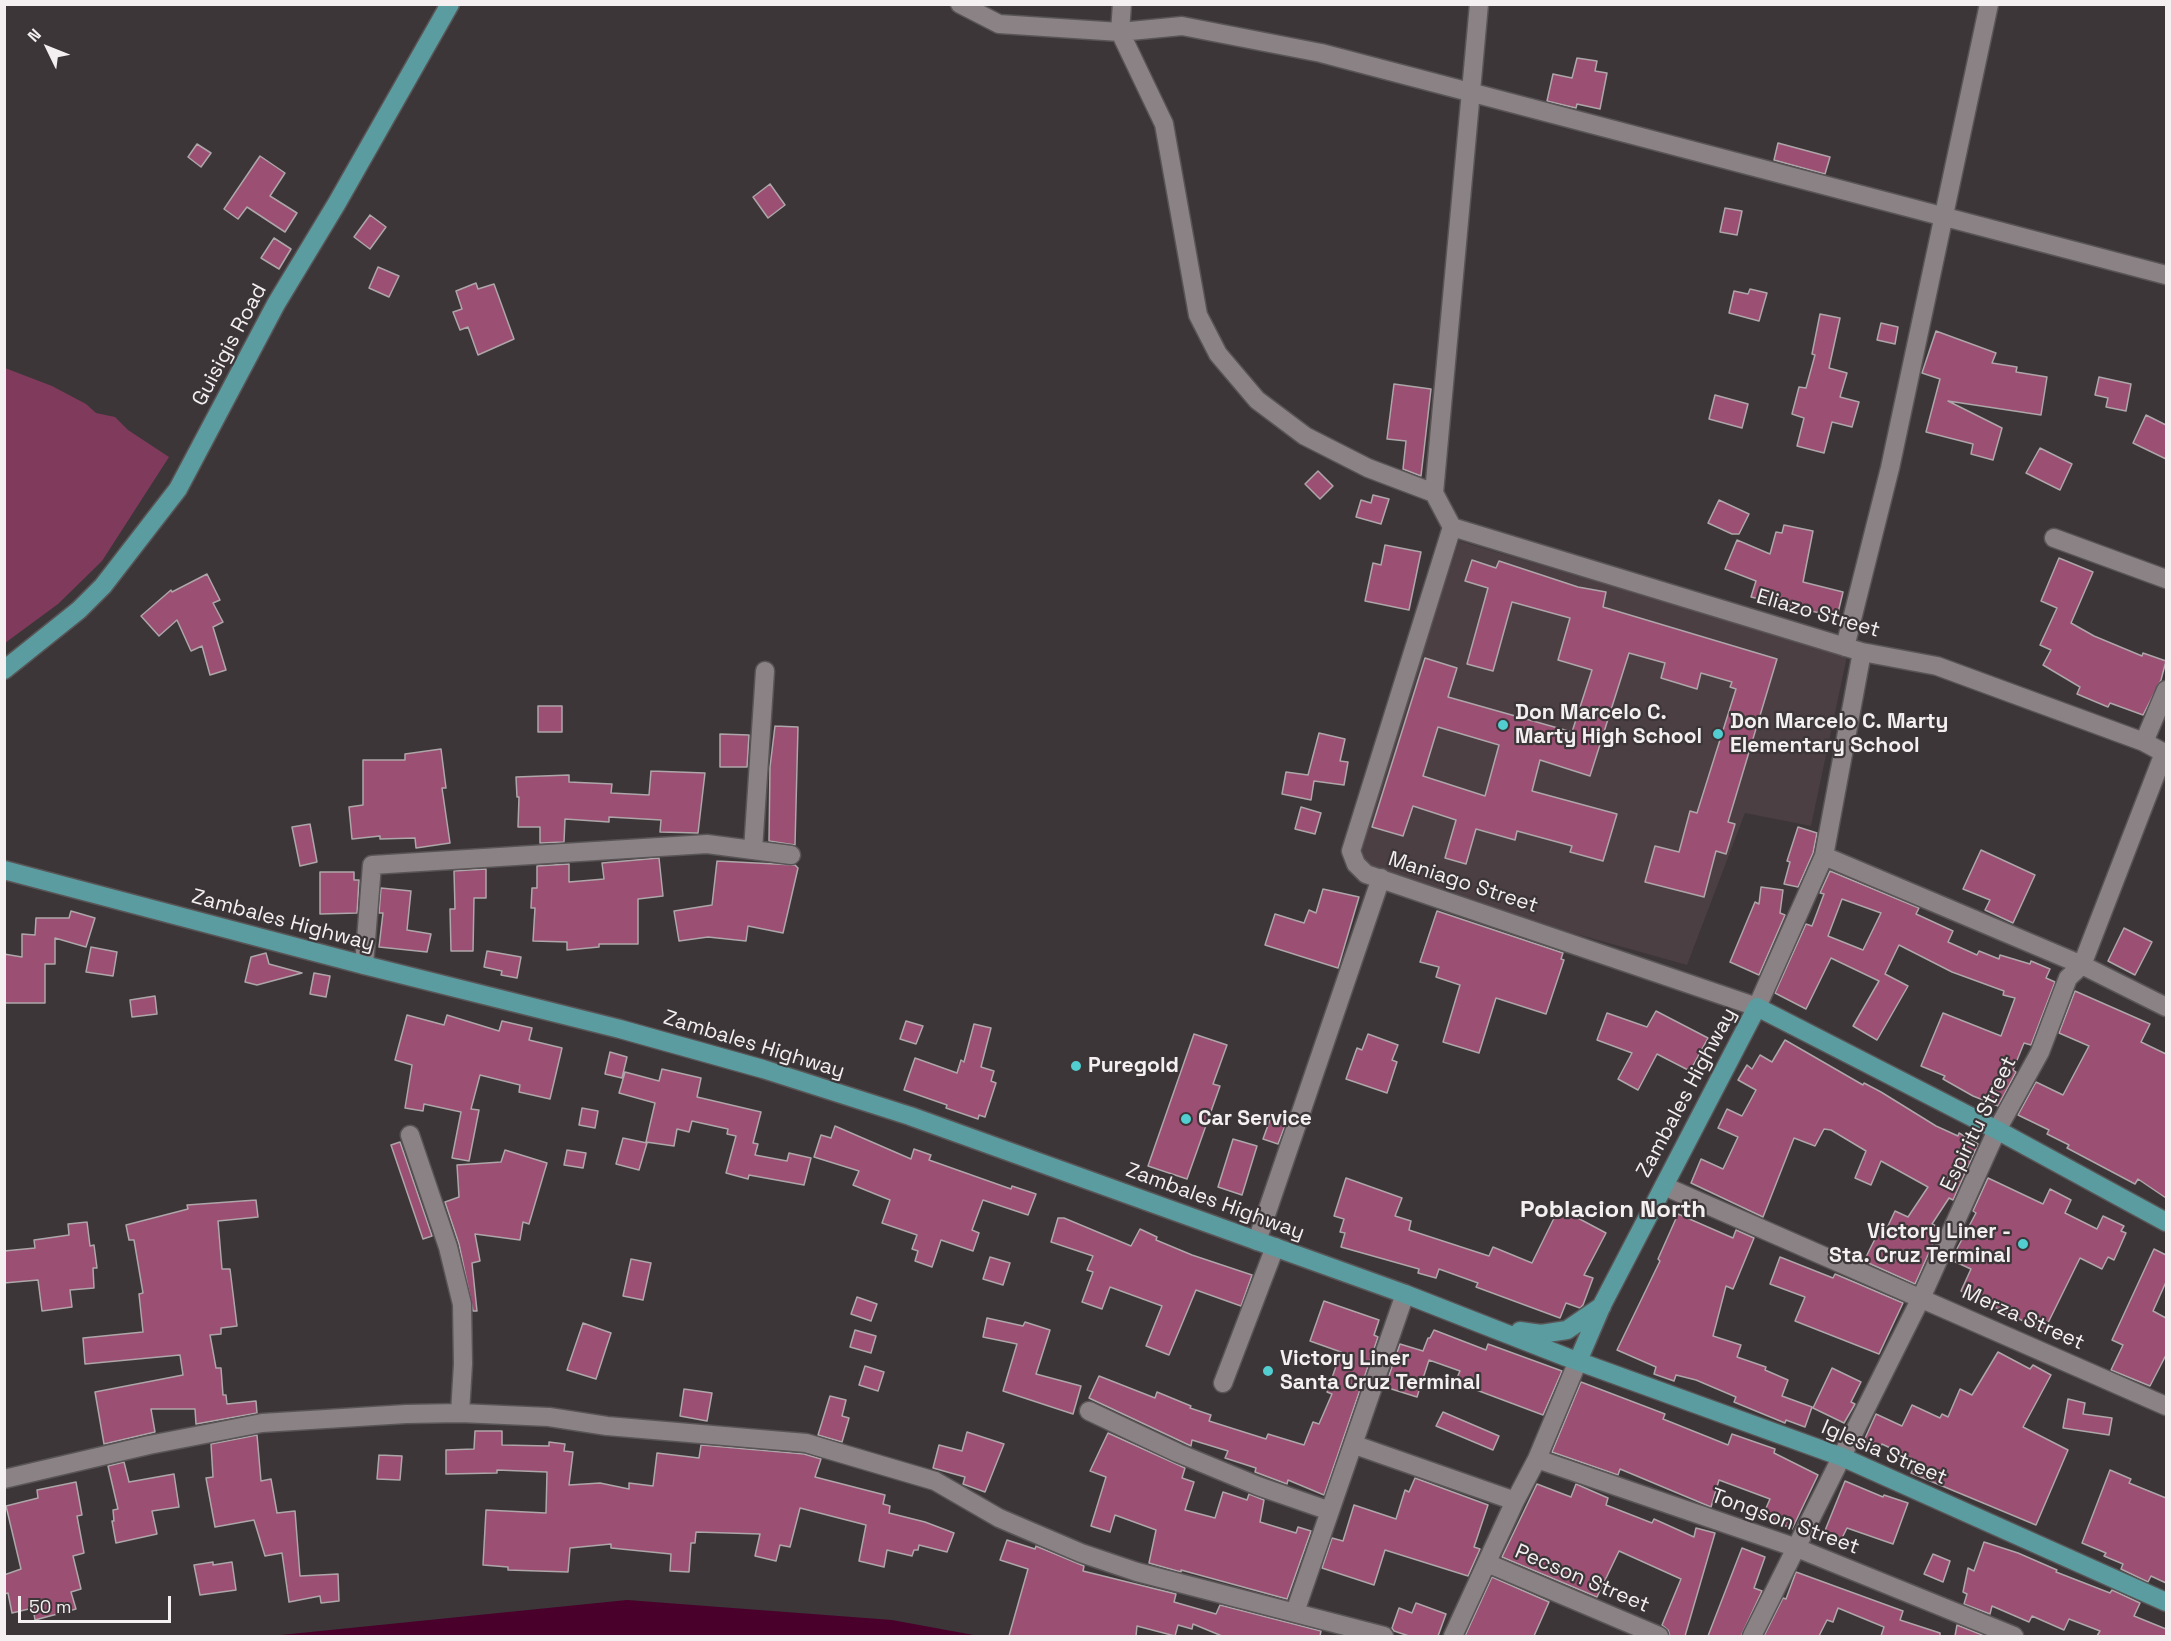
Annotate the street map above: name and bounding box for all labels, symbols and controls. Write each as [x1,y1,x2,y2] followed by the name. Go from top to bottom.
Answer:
[18,18,78,78] north arrow
[23,24,46,46] text: N
[187,280,273,410] street label: Guisigis Road
[1753,584,1883,644] street label: Eliazo Street
[1515,700,1702,750] place label: Don Marcelo C. Marty High School
[1730,709,1949,759] place label: Don Marcelo C. Marty Elementary School
[1496,718,1510,732] marker: Don Marcelo C. Marty High School
[1711,727,1725,741] marker: Don Marcelo C. Marty Elementary School
[1385,847,1541,919] street label: Maniago Street
[189,884,377,958] street label: Zambales Highway
[1632,1004,1742,1182] street label: Zambales Highway
[660,1005,848,1085] street label: Zambales Highway
[1088,1053,1179,1079] place label: Puregold
[1936,1053,2022,1195] street label: Espiritu Street
[1069,1059,1083,1073] marker: Puregold
[1198,1106,1312,1132] place label: Car Service
[1179,1112,1193,1126] marker: Car Service
[1122,1158,1308,1246] street label: Zambales Highway
[1520,1196,1706,1224] district label: Poblacion North
[1829,1219,2011,1269] place label: Victory Liner - Sta. Cruz Terminal
[2016,1237,2030,1251] marker: Victory Liner - Sta. Cruz Terminal
[1958,1280,2088,1356] street label: Merza Street
[1280,1346,1481,1396] place label: Victory Liner Santa Cruz Terminal
[1261,1364,1275,1378] marker: Victory Liner Santa Cruz Terminal
[1817,1415,1951,1491] street label: Iglesia Street
[1707,1483,1863,1561] street label: Tongson Street
[1511,1539,1653,1619] street label: Pecson Street
[21,1584,174,1622] scale bar
[29,1595,71,1618] text: 50 m

